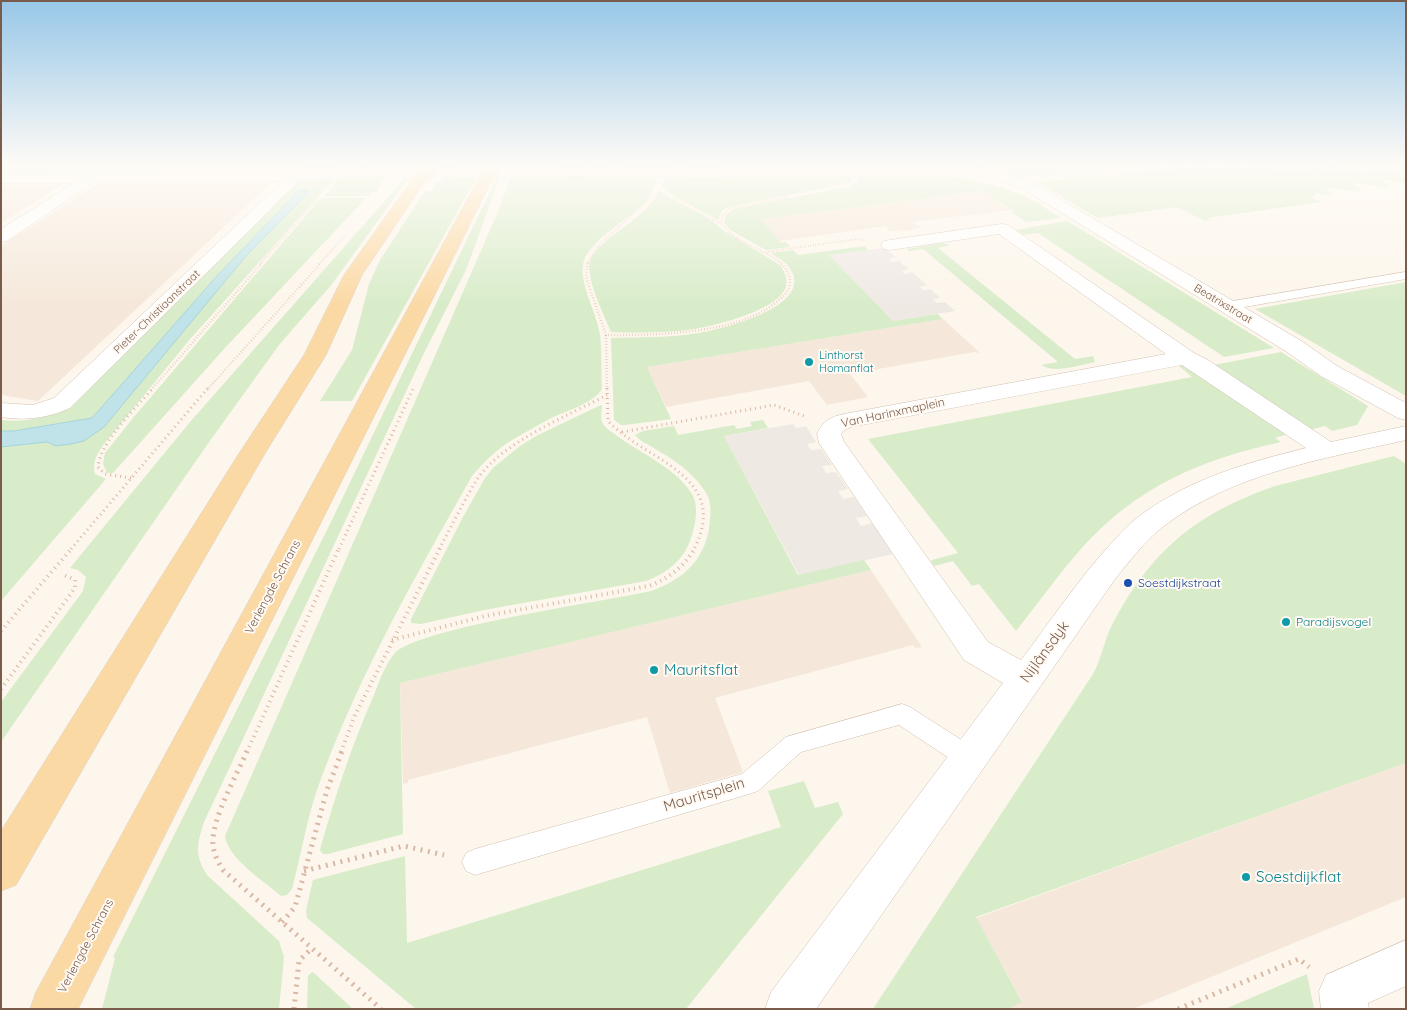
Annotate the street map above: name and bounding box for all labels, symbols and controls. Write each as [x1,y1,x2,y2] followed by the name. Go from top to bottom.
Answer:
[111,267,203,357] street label: Pieter-Christiaanstraat
[1191,281,1255,327] street label: Beatrixstraat
[819,349,873,375] place label: Linthorst Homanflat
[803,356,815,368] marker: Linthorst Homanflat
[840,395,946,431] street label: Van Harinxmaplein
[242,538,304,636] street label: Verlengde Schrans
[1138,576,1221,590] place label: Soestdijkstraat
[1122,577,1134,589] marker: Soestdijkstraat
[1296,615,1371,629] place label: Paradijsvogel
[1280,616,1292,628] marker: Paradijsvogel
[1017,618,1073,686] street label: Nijlânsdyk
[664,661,738,679] place label: Mauritsflat
[648,664,660,676] marker: Mauritsflat
[661,774,747,816] street label: Mauritsplein
[1256,868,1341,886] place label: Soestdijkflat
[1240,871,1252,883] marker: Soestdijkflat
[55,897,117,995] street label: Verlengde Schrans

